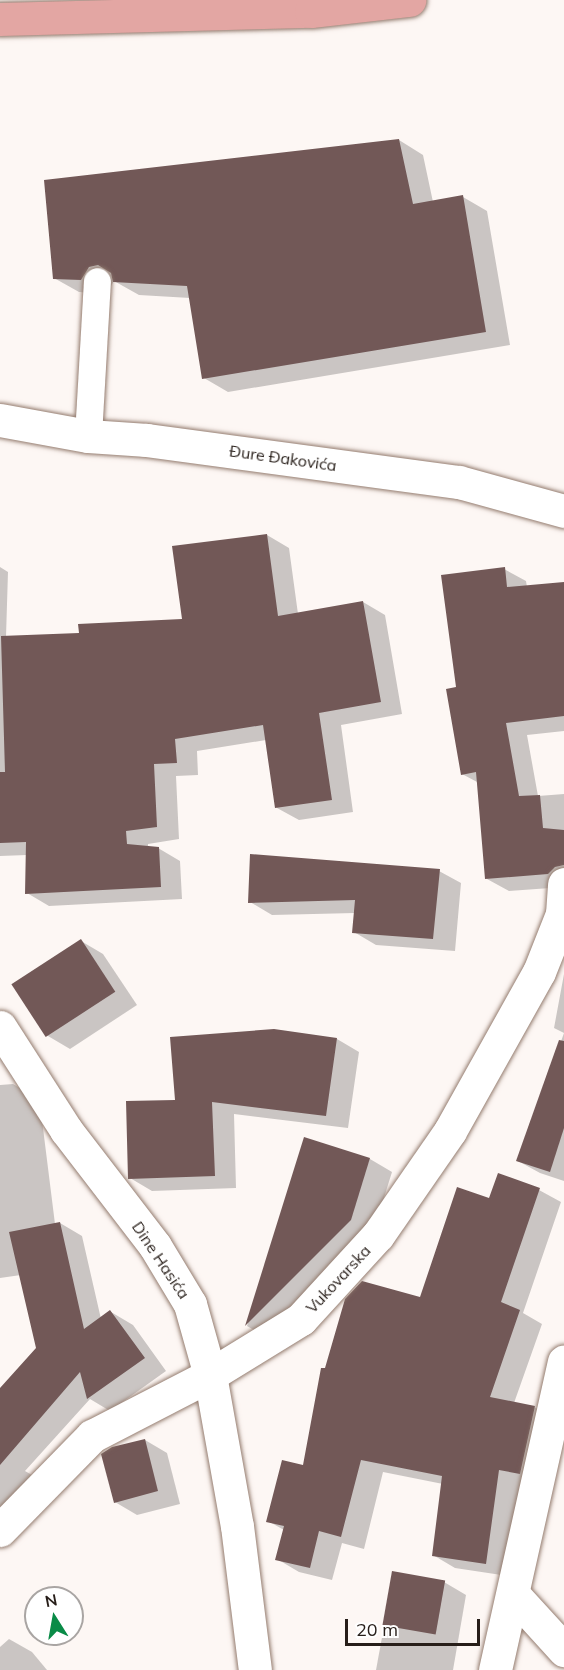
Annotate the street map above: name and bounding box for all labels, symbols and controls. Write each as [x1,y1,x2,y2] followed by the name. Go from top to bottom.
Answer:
[228,441,338,475] street label: Đure Đakovića
[128,1218,194,1302] street label: Dine Hasića
[302,1241,374,1317] street label: Vukovarska
[24,1586,84,1646] north arrow
[43,1589,59,1611] text: N
[348,1607,483,1645] scale bar
[356,1618,398,1641] text: 20 m

